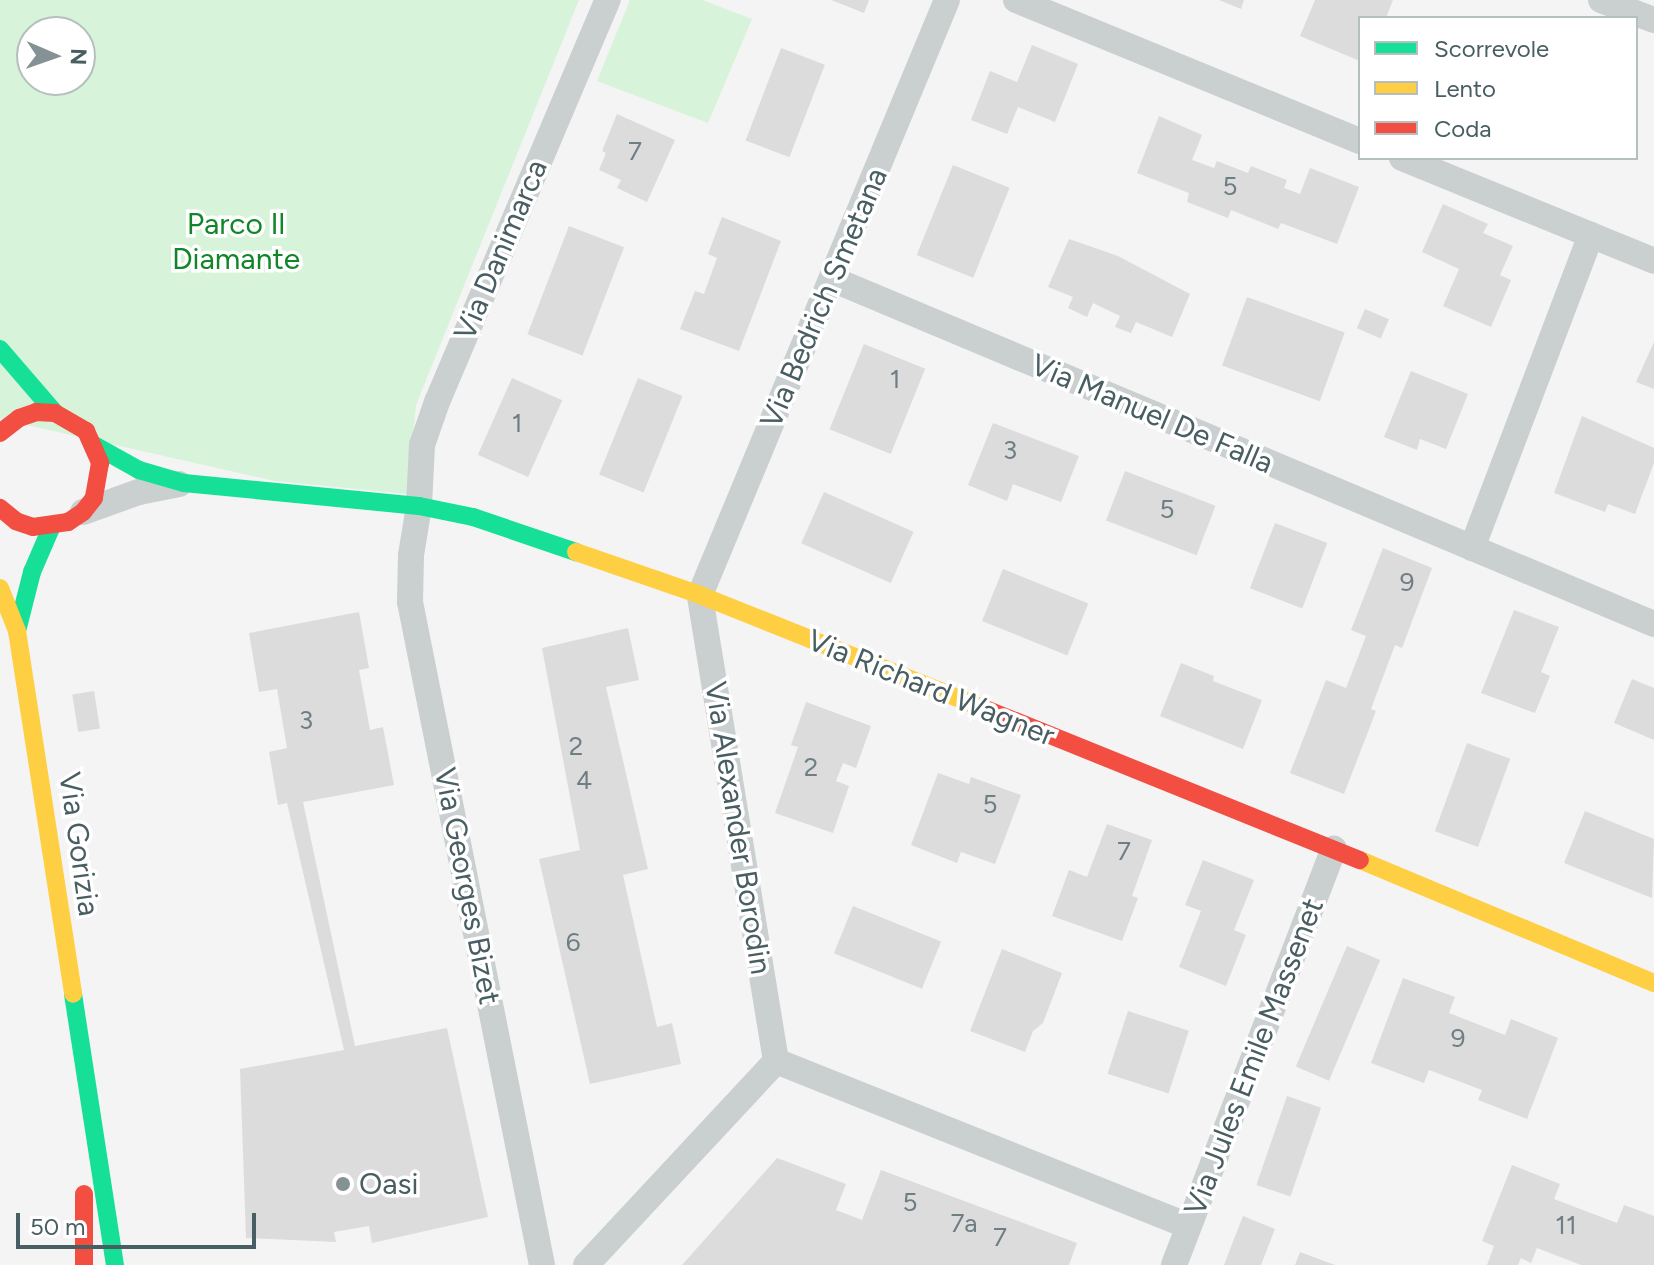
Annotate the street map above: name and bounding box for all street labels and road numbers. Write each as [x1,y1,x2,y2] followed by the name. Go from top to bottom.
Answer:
[447,154,555,346] street label: Via Danimarca
[753,162,895,434] street label: Via Bedrich Smetana
[1026,347,1278,481] street label: Via Manuel De Falla
[802,622,1060,754] street label: Via Richard Wagner
[697,679,779,977] street label: Via Alexander Borodin
[426,765,508,1007] street label: Via Georges Bizet
[51,770,107,918] street label: Via Gorizia
[1177,893,1331,1221] street label: Via Jules Emile Massenet

